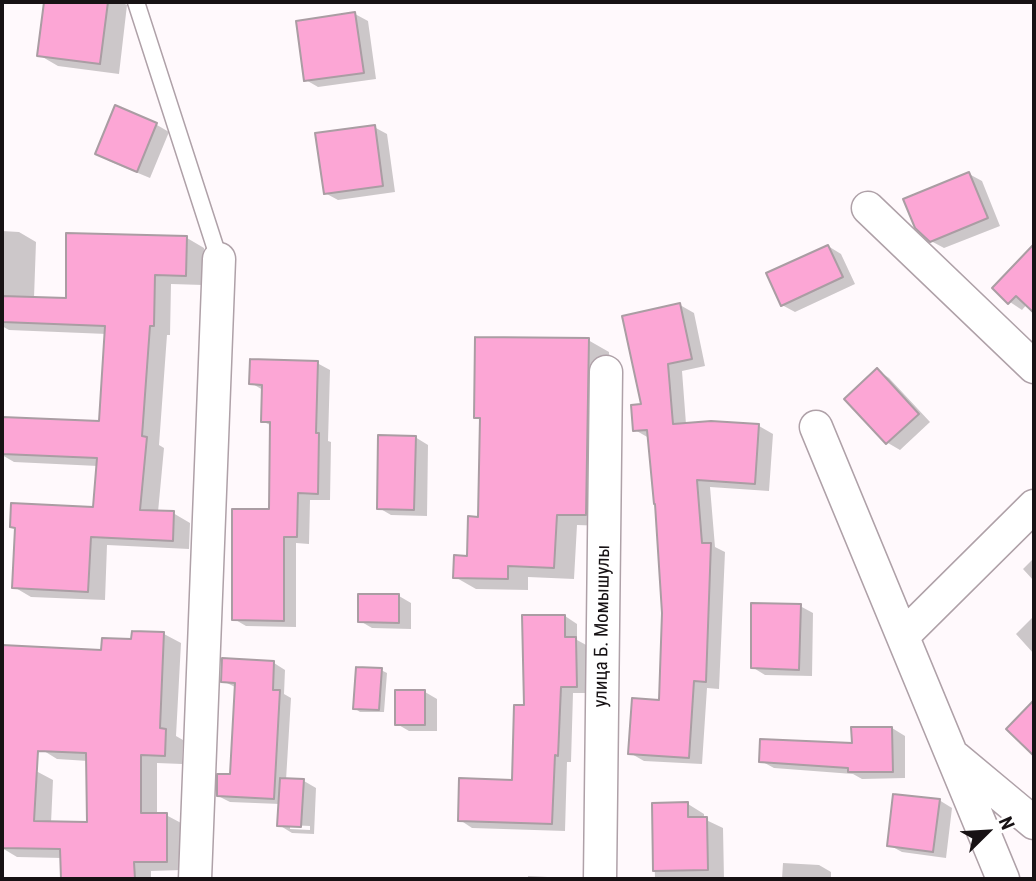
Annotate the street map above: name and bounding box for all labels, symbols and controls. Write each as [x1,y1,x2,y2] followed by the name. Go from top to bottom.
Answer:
[590,544,616,708] street label: улица Б. Момышулы
[952,797,1022,867] north arrow
[994,813,1020,833] text: N

